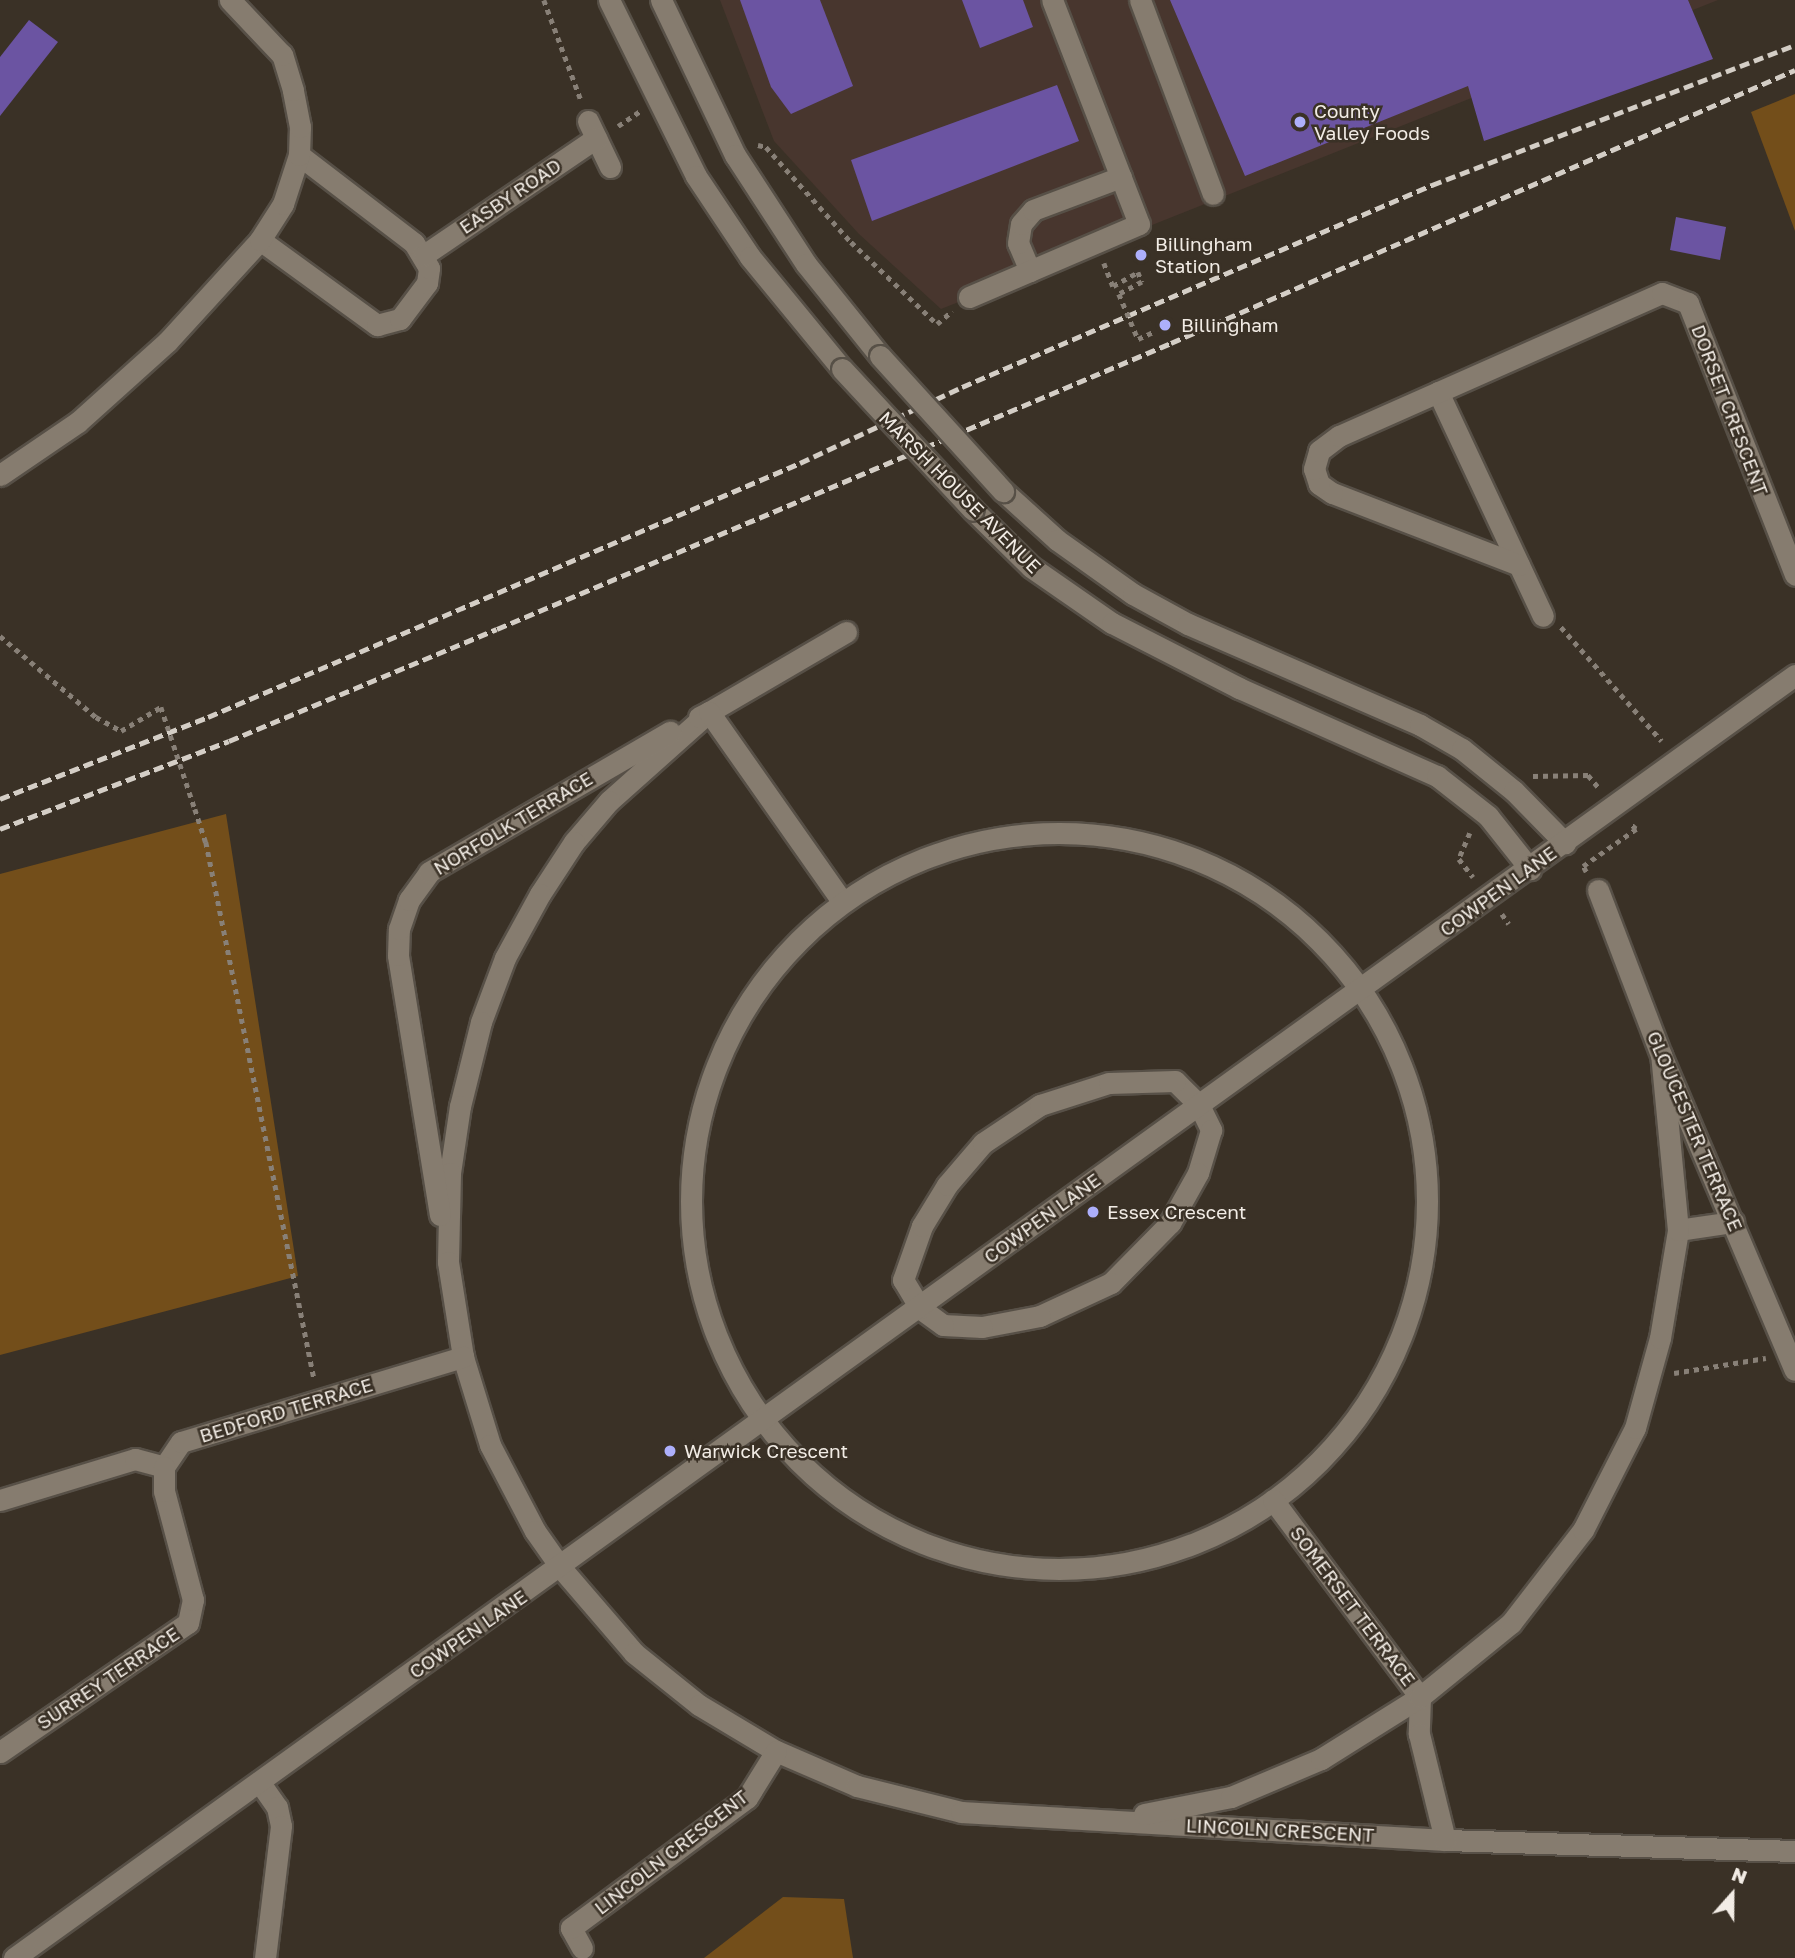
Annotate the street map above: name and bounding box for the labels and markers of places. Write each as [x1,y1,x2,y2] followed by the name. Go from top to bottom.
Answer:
[1314,100,1430,144] place label: County Valley Foods
[1292,114,1308,130] marker: County Valley Foods
[1155,233,1253,277] place label: Billingham Station
[1133,247,1149,263] marker: Billingham Station
[1181,314,1279,336] place label: Billingham
[1155,315,1175,335] marker: Billingham
[1107,1201,1246,1223] place label: Essex Crescent
[1085,1204,1101,1220] marker: Essex Crescent
[684,1440,848,1462] place label: Warwick Crescent
[662,1443,678,1459] marker: Warwick Crescent

